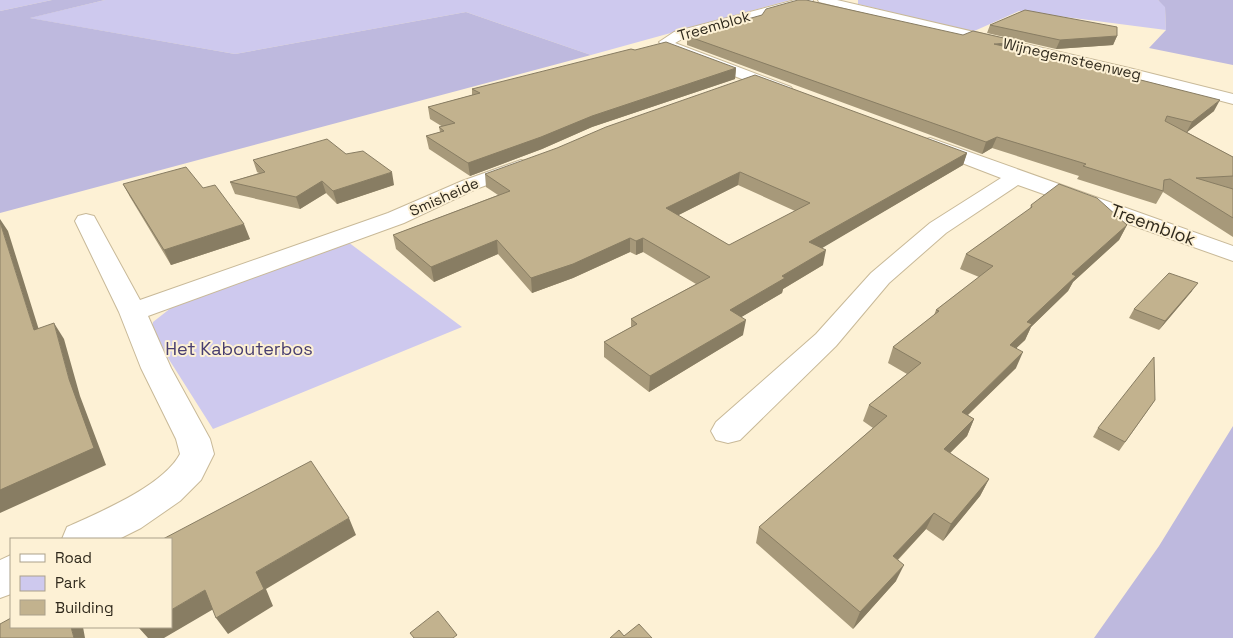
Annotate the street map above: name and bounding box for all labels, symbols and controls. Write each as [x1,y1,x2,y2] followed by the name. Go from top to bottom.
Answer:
[675,6,752,45] street label: Treemblok
[1001,33,1143,84] street label: Wijnegemsteenweg
[406,173,482,220] street label: Smisheide
[1107,198,1199,251] street label: Treemblok
[165,337,313,360] park label: Het Kabouterbos
[10,538,172,628] legend
[55,548,92,567] text: Road
[55,573,86,592] text: Park
[55,598,114,617] text: Building

